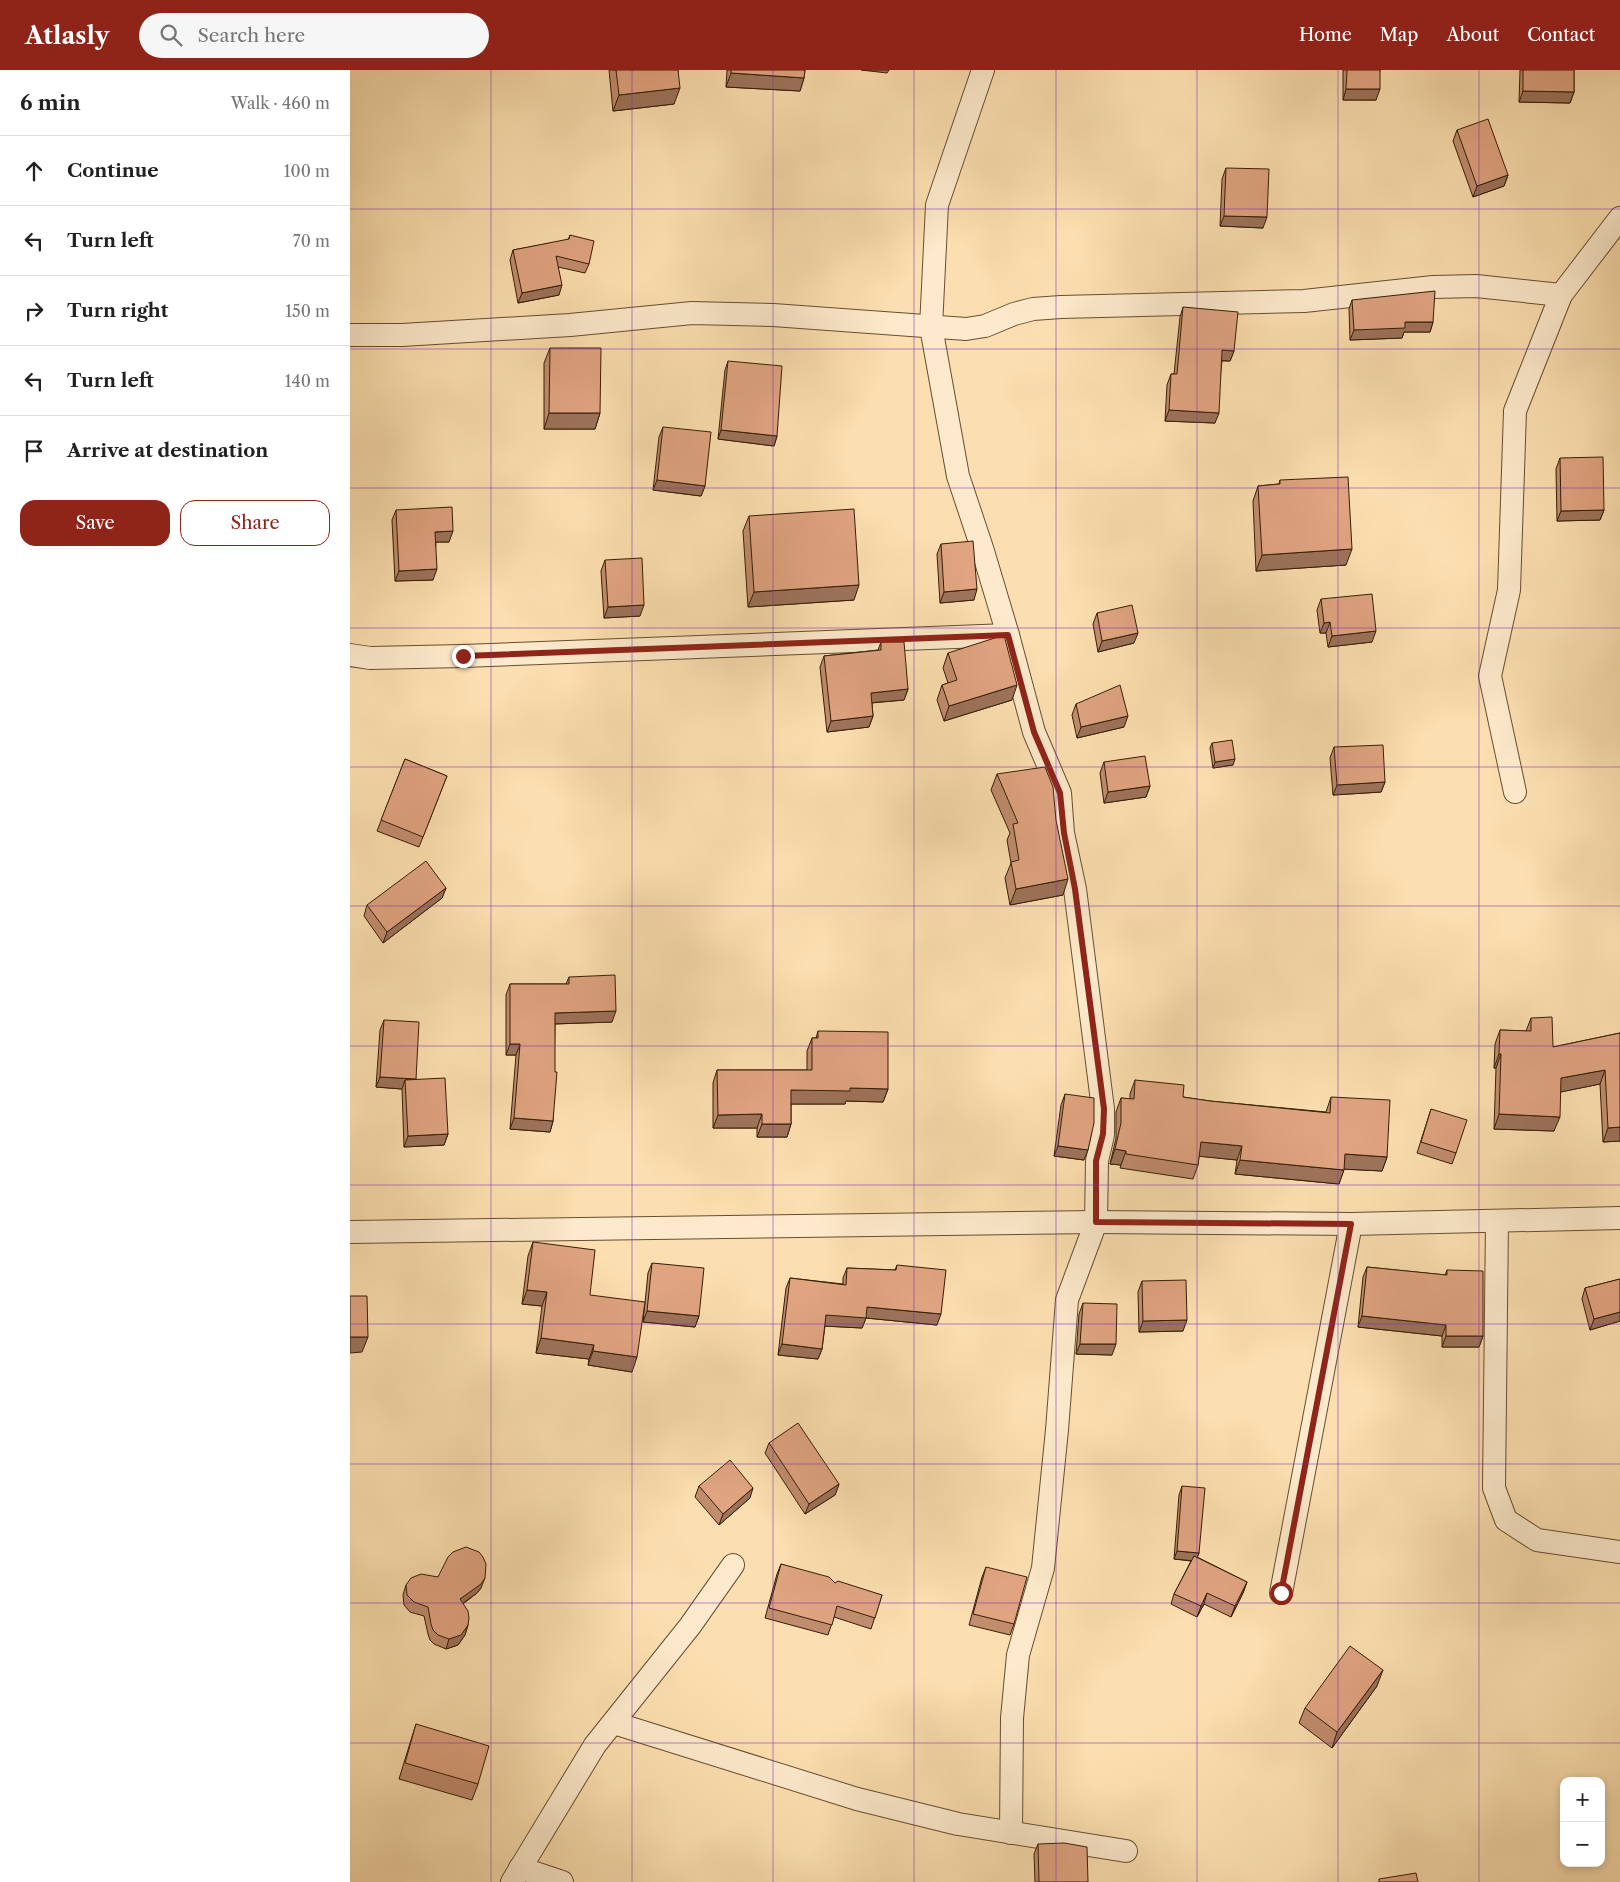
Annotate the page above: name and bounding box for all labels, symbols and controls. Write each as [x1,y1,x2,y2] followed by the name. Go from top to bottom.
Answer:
[139,13,489,58] search box
[25,21,109,50] text: Atlasly
[157,21,185,49] icon: search
[197,24,305,47] text: Search here
[1299,24,1352,46] text: Home
[1380,24,1418,46] text: Map
[1446,24,1499,46] text: About
[1527,24,1595,46] text: Contact
[20,90,81,115] text: 6 min
[231,93,330,113] text: Walk · 460 m
[20,157,48,185] icon: ahead
[67,159,159,182] text: Continue
[284,161,330,181] text: 100 m
[20,227,48,255] icon: left
[67,229,154,252] text: Turn left
[293,231,330,251] text: 70 m
[20,297,48,325] icon: right
[67,299,168,322] text: Turn right
[285,301,330,321] text: 150 m
[20,367,48,395] icon: left
[67,369,154,392] text: Turn left
[285,371,330,391] text: 140 m
[20,437,48,465] icon: arrive
[67,439,268,462] text: Arrive at destination
[20,500,170,546] button: Save
[180,500,330,546] button: Share
[452,645,475,668] route end
[1270,1582,1293,1605] route start
[1560,1777,1605,1867] map controls
[1560,1777,1605,1822] button: +
[1560,1822,1605,1867] button: −

